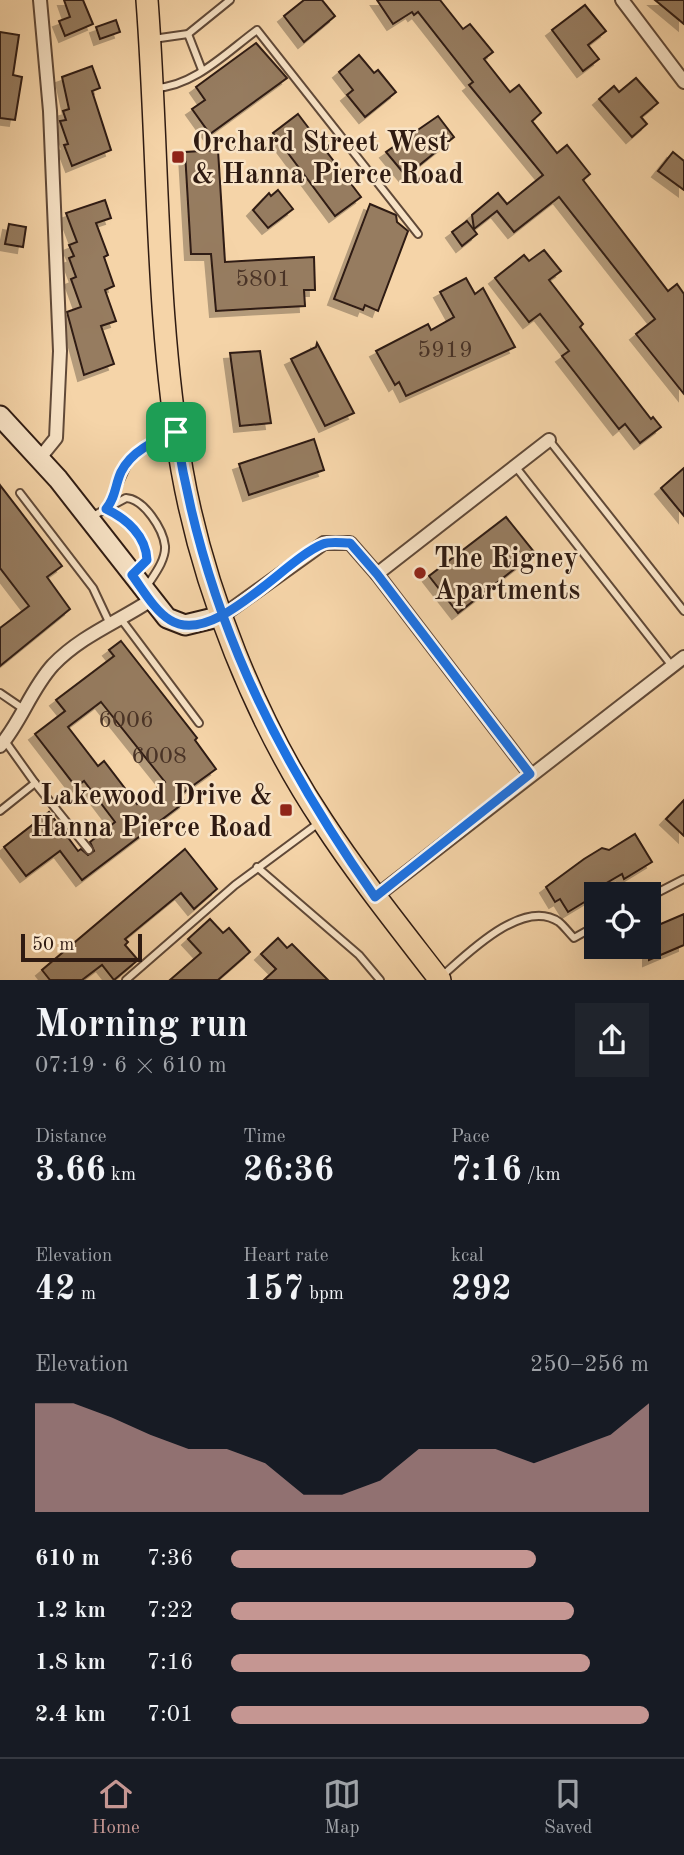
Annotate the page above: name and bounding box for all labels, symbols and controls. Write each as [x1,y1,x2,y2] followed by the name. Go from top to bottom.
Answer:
[192,130,464,190] place label: Orchard Street West & Hanna Pierce Road
[170,149,186,165] marker: Orchard Street West & Hanna Pierce Road
[235,268,291,292] house number: 5801
[417,339,473,363] house number: 5919
[146,402,206,462] pin
[157,413,195,451] icon: arrive
[434,546,580,606] place label: The Rigney Apartments
[412,565,428,581] marker: The Rigney Apartments
[98,709,154,733] house number: 6006
[131,745,187,769] house number: 6008
[30,783,272,843] place label: Lakewood Drive & Hanna Pierce Road
[278,802,294,818] marker: Lakewood Drive & Hanna Pierce Road
[584,882,661,959] map controls
[584,882,661,959] button: locate
[21,931,142,963] scale bar
[32,936,74,955] text: 50 m
[575,1003,649,1077] button: share
[35,1007,248,1045] text: Morning run
[35,1054,227,1077] text: 07:19 · 6 × 610 m
[35,1128,107,1147] text: Distance
[243,1128,286,1147] text: Time
[451,1128,490,1147] text: Pace
[35,1153,106,1188] text: 3.66
[243,1153,334,1188] text: 26:36
[451,1153,522,1188] text: 7:16
[106,1166,136,1185] text: km
[522,1166,561,1185] text: /km
[35,1247,112,1266] text: Elevation
[243,1247,328,1266] text: Heart rate
[451,1247,484,1266] text: kcal
[35,1272,76,1307] text: 42
[243,1272,304,1307] text: 157
[451,1272,512,1307] text: 292
[76,1285,96,1304] text: m
[304,1285,344,1304] text: bpm
[35,1353,129,1376] text: Elevation
[530,1353,649,1376] text: 250–256 m
[35,1547,100,1570] text: 610 m
[147,1547,193,1570] text: 7:36
[35,1599,106,1622] text: 1.2 km
[147,1599,193,1622] text: 7:22
[35,1651,106,1674] text: 1.8 km
[147,1651,193,1674] text: 7:16
[35,1703,106,1726] text: 2.4 km
[147,1703,193,1726] text: 7:01
[92,1775,140,1840] tab: Home
[323,1775,361,1840] tab: Map
[544,1775,592,1840] tab: Saved

